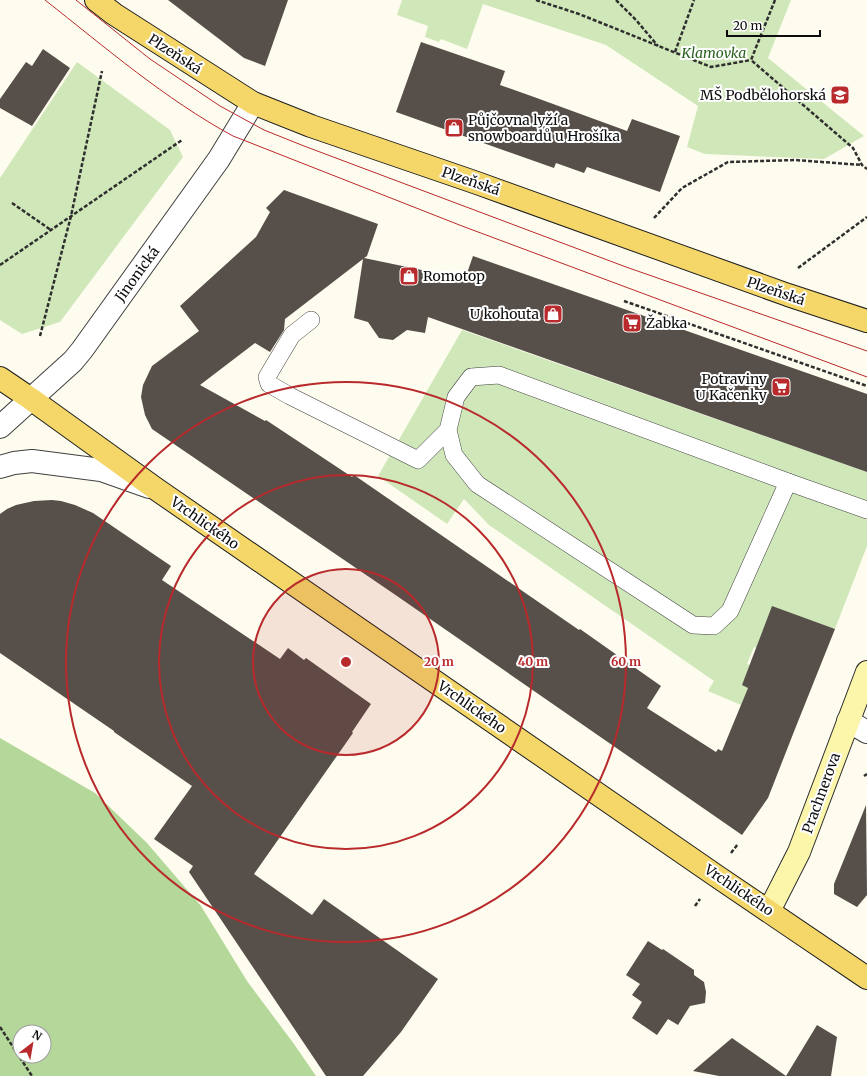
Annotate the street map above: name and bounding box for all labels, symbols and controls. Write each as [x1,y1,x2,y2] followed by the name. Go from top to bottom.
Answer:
[727,12,820,38] scale bar
[733,18,762,33] text: 20 m
[145,30,206,78] street label: Plzeňská
[681,44,746,62] park label: Klamovka
[829,84,851,106] school or university icon: MŠ Podbělohorská
[700,86,826,104] place label: MŠ Podbělohorská
[468,111,620,145] place label: Půjčovna lyží a snowboardů u Hrošíka
[443,117,465,139] shop icon: Půjčovna lyží a snowboardů u Hrošíka
[439,163,503,200] street label: Plzeňská
[110,242,163,306] street label: Jinonická
[398,265,420,287] shop icon: Romotop
[423,267,485,285] place label: Romotop
[744,273,808,310] street label: Plzeňská
[542,303,564,325] shop icon: U kohouta
[470,305,539,323] place label: U kohouta
[621,312,643,334] supermarket icon: Žabka
[646,314,688,332] place label: Žabka
[695,370,768,404] place label: Potraviny U Kačenky
[770,376,792,398] supermarket icon: Potraviny U Kačenky
[166,492,243,553] street label: Vrchlického
[424,654,454,669] text: 20 m
[518,654,548,669] text: 40 m
[611,654,641,669] text: 60 m
[339,655,353,669] centre of rings
[433,676,510,737] street label: Vrchlického
[798,750,844,836] street label: Prachnerova
[700,860,777,920] street label: Vrchlického
[12,1024,52,1064] north arrow
[30,1027,45,1044] text: N

